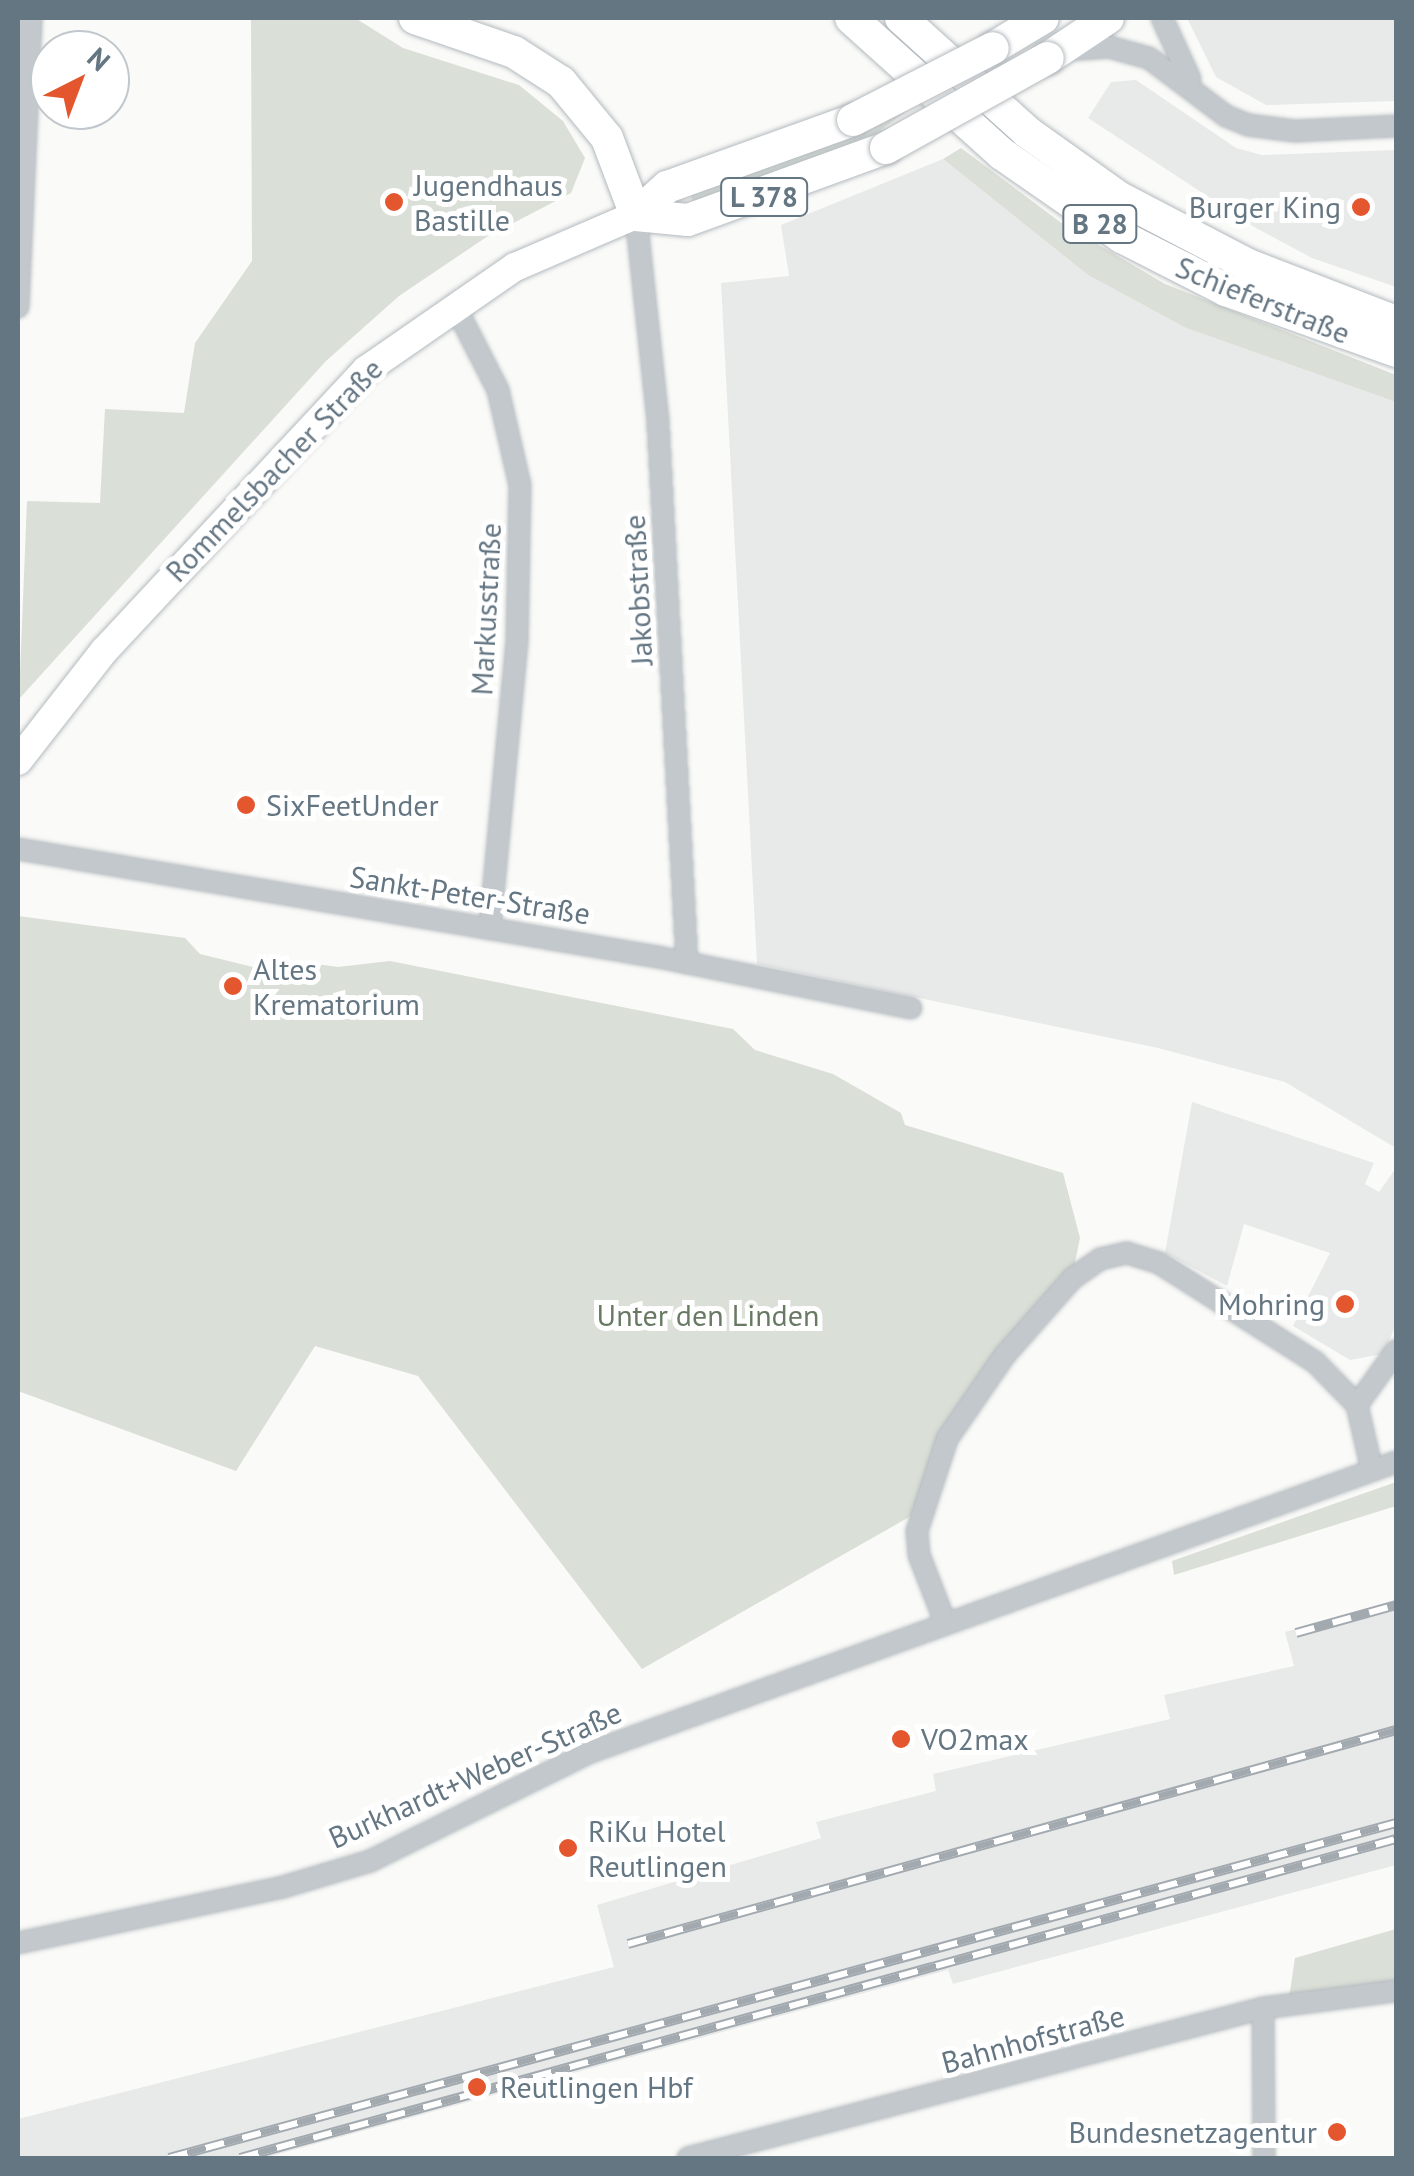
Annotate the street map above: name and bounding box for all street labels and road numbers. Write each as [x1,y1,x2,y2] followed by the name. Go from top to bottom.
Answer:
[719,174,809,220] road number: L 378
[1060,201,1140,247] road number: B 28
[1171,249,1355,351] street label: Schieferstraße
[158,351,390,589] street label: Rommelsbacher Straße
[616,514,660,666] street label: Jakobstraße
[464,522,508,696] street label: Markusstraße
[347,858,593,932] street label: Sankt-Peter-Straße
[323,1694,627,1856] street label: Burkhardt+Weber-Straße
[938,1997,1128,2081] street label: Bahnhofstraße

